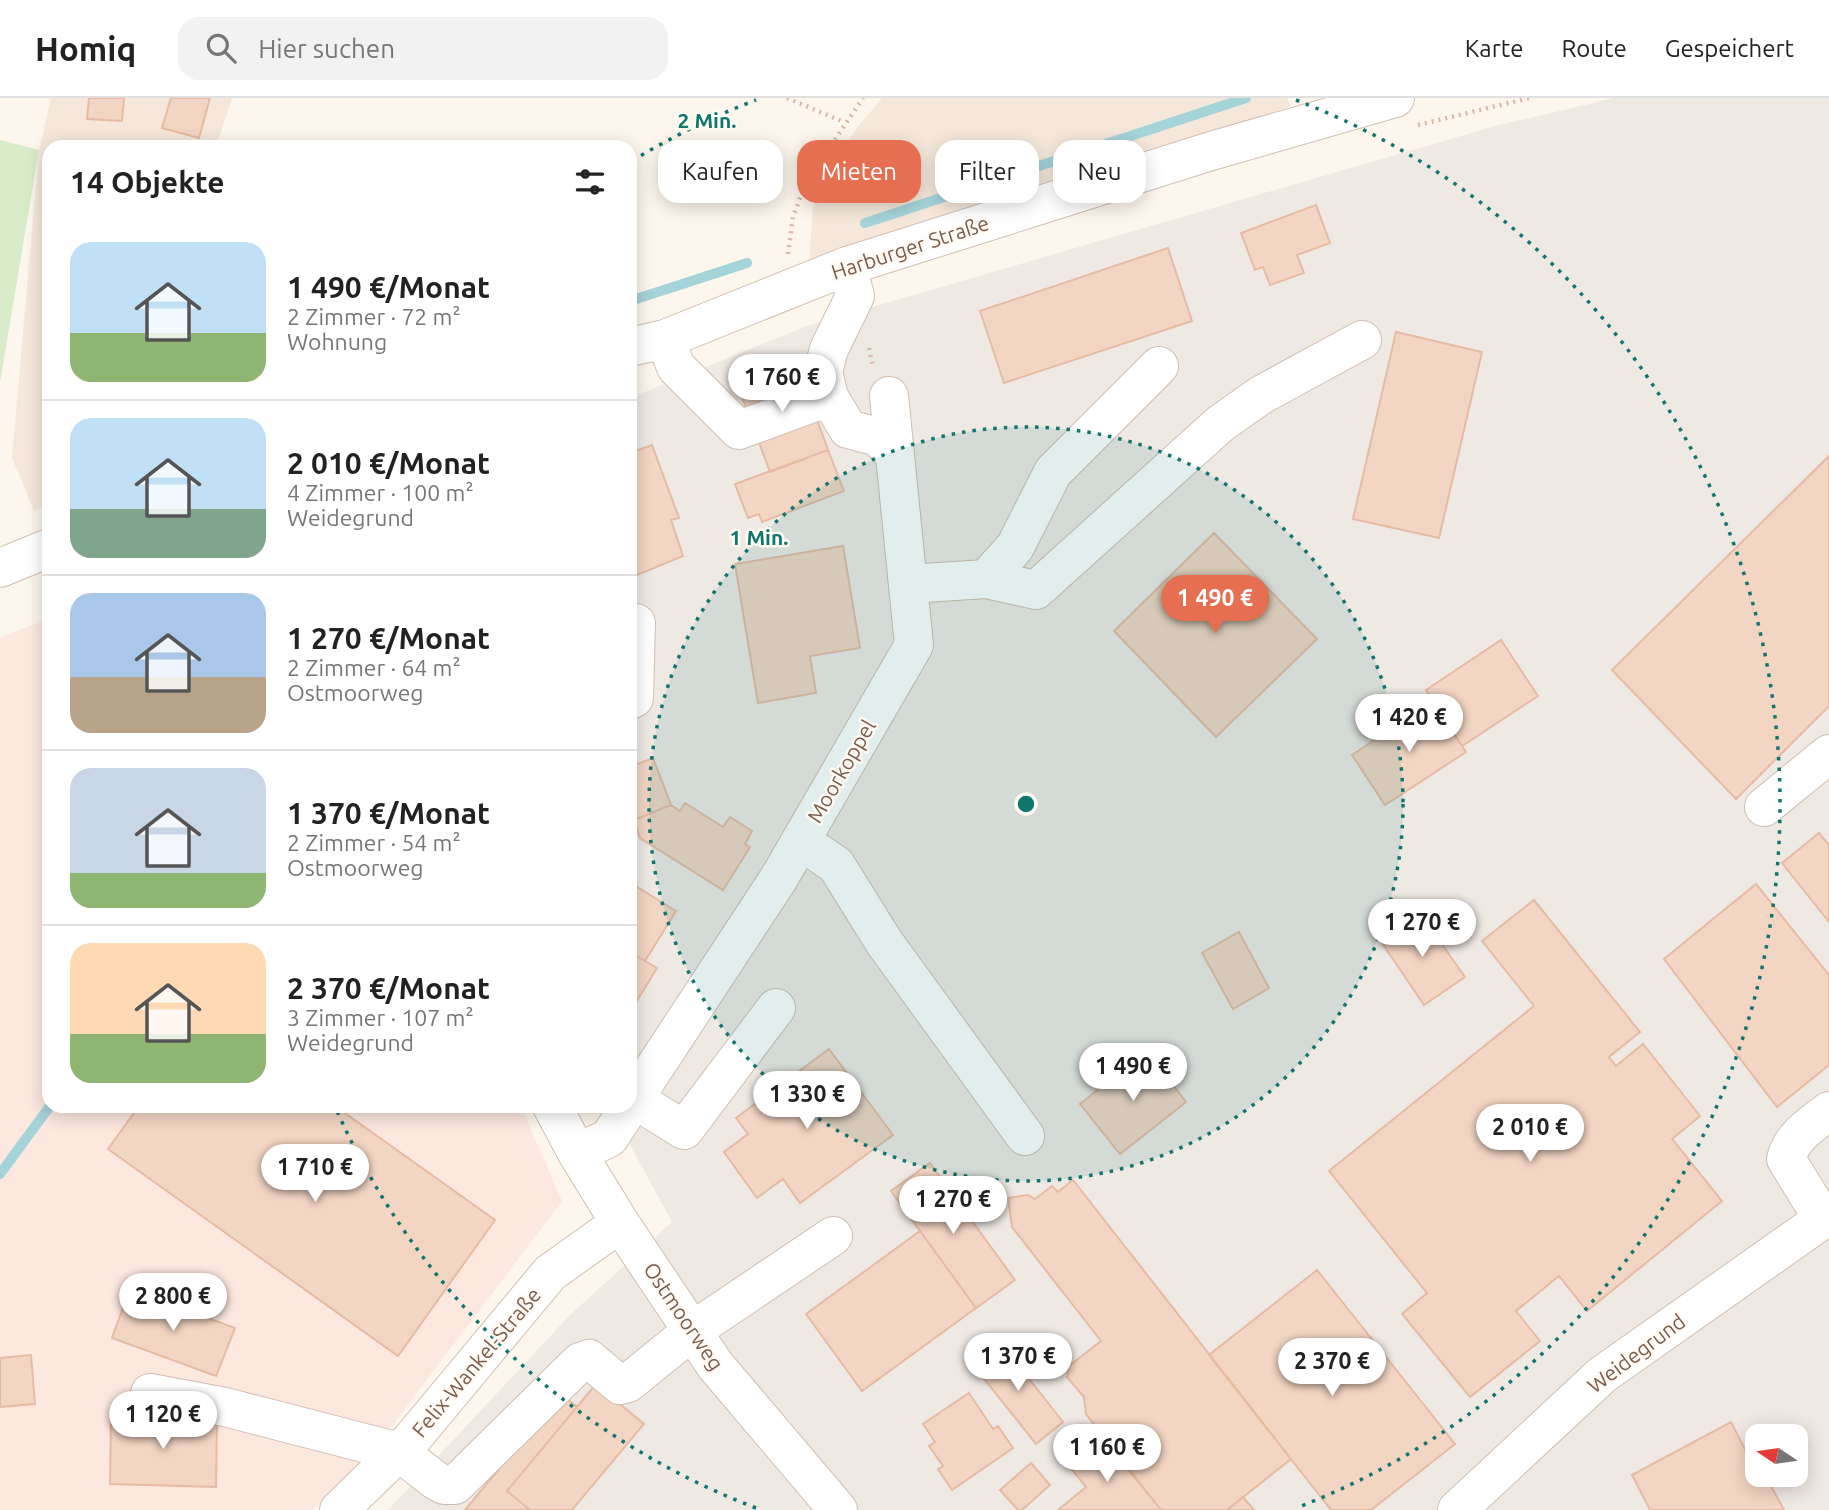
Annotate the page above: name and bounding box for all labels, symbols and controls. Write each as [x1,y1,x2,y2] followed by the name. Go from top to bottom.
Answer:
[178,17,668,80] search box
[202,29,240,67] icon: search
[35,30,136,67] text: Homiq
[258,34,395,63] text: Hier suchen
[1465,35,1523,62] text: Karte
[1561,35,1627,62] text: Route
[1665,35,1794,62] text: Gespeichert
[678,108,736,132] text: 2 Min.
[658,140,783,203] chip: Kaufen
[797,140,921,203] chip: Mieten
[935,140,1039,203] chip: Filter
[1053,140,1146,203] chip: Neu
[571,163,609,201] icon: filters
[70,165,225,199] text: 14 Objekte
[828,210,992,284] street label: Harburger Straße
[126,270,210,354] icon: home
[287,270,490,304] text: 1 490 €/Monat
[287,304,461,329] text: 2 Zimmer · 72 m²
[287,329,387,354] text: Wohnung
[717,354,847,414] pin: 1 760 €
[744,364,820,389] text: 1 760 €
[126,446,210,530] icon: home
[287,446,490,480] text: 2 010 €/Monat
[287,480,474,505] text: 4 Zimmer · 100 m²
[287,505,414,530] text: Weidegrund
[730,525,788,549] text: 1 Min.
[1150,575,1280,635] pin: 1 490 €
[1177,585,1253,610] text: 1 490 €
[126,621,210,705] icon: home
[287,621,490,655] text: 1 270 €/Monat
[287,655,461,680] text: 2 Zimmer · 64 m²
[287,680,424,705] text: Ostmoorweg
[1344,694,1474,754] pin: 1 420 €
[1371,704,1447,729] text: 1 420 €
[802,715,880,827] street label: Moorkoppel
[1014,792,1038,816] centre of rings
[126,796,210,880] icon: home
[287,796,490,830] text: 1 370 €/Monat
[287,830,461,855] text: 2 Zimmer · 54 m²
[287,855,424,880] text: Ostmoorweg
[1357,900,1487,959] pin: 1 270 €
[1384,909,1460,934] text: 1 270 €
[126,971,210,1055] icon: home
[287,971,490,1005] text: 2 370 €/Monat
[287,1005,474,1030] text: 3 Zimmer · 107 m²
[287,1030,414,1055] text: Weidegrund
[1068,1044,1198,1103] pin: 1 490 €
[1095,1053,1171,1078] text: 1 490 €
[742,1072,872,1131] pin: 1 330 €
[769,1081,845,1106] text: 1 330 €
[1465,1104,1595,1164] pin: 2 010 €
[1492,1114,1568,1139] text: 2 010 €
[250,1144,380,1204] pin: 1 710 €
[277,1154,353,1179] text: 1 710 €
[888,1176,1018,1236] pin: 1 270 €
[915,1186,991,1211] text: 1 270 €
[639,1258,729,1374] street label: Ostmoorweg
[108,1274,238,1333] pin: 2 800 €
[135,1283,211,1308] text: 2 800 €
[407,1283,545,1441] street label: Felix-Wankel-Straße
[1582,1309,1690,1397] street label: Weidegrund
[953,1334,1083,1393] pin: 1 370 €
[1267,1338,1397,1398] pin: 2 370 €
[980,1343,1056,1368] text: 1 370 €
[1294,1348,1370,1373] text: 2 370 €
[98,1392,228,1451] pin: 1 120 €
[125,1401,201,1426] text: 1 120 €
[1042,1424,1172,1484] pin: 1 160 €
[1745,1424,1808,1488] north arrow
[1745,1424,1808,1487] map controls
[1069,1434,1145,1459] text: 1 160 €

